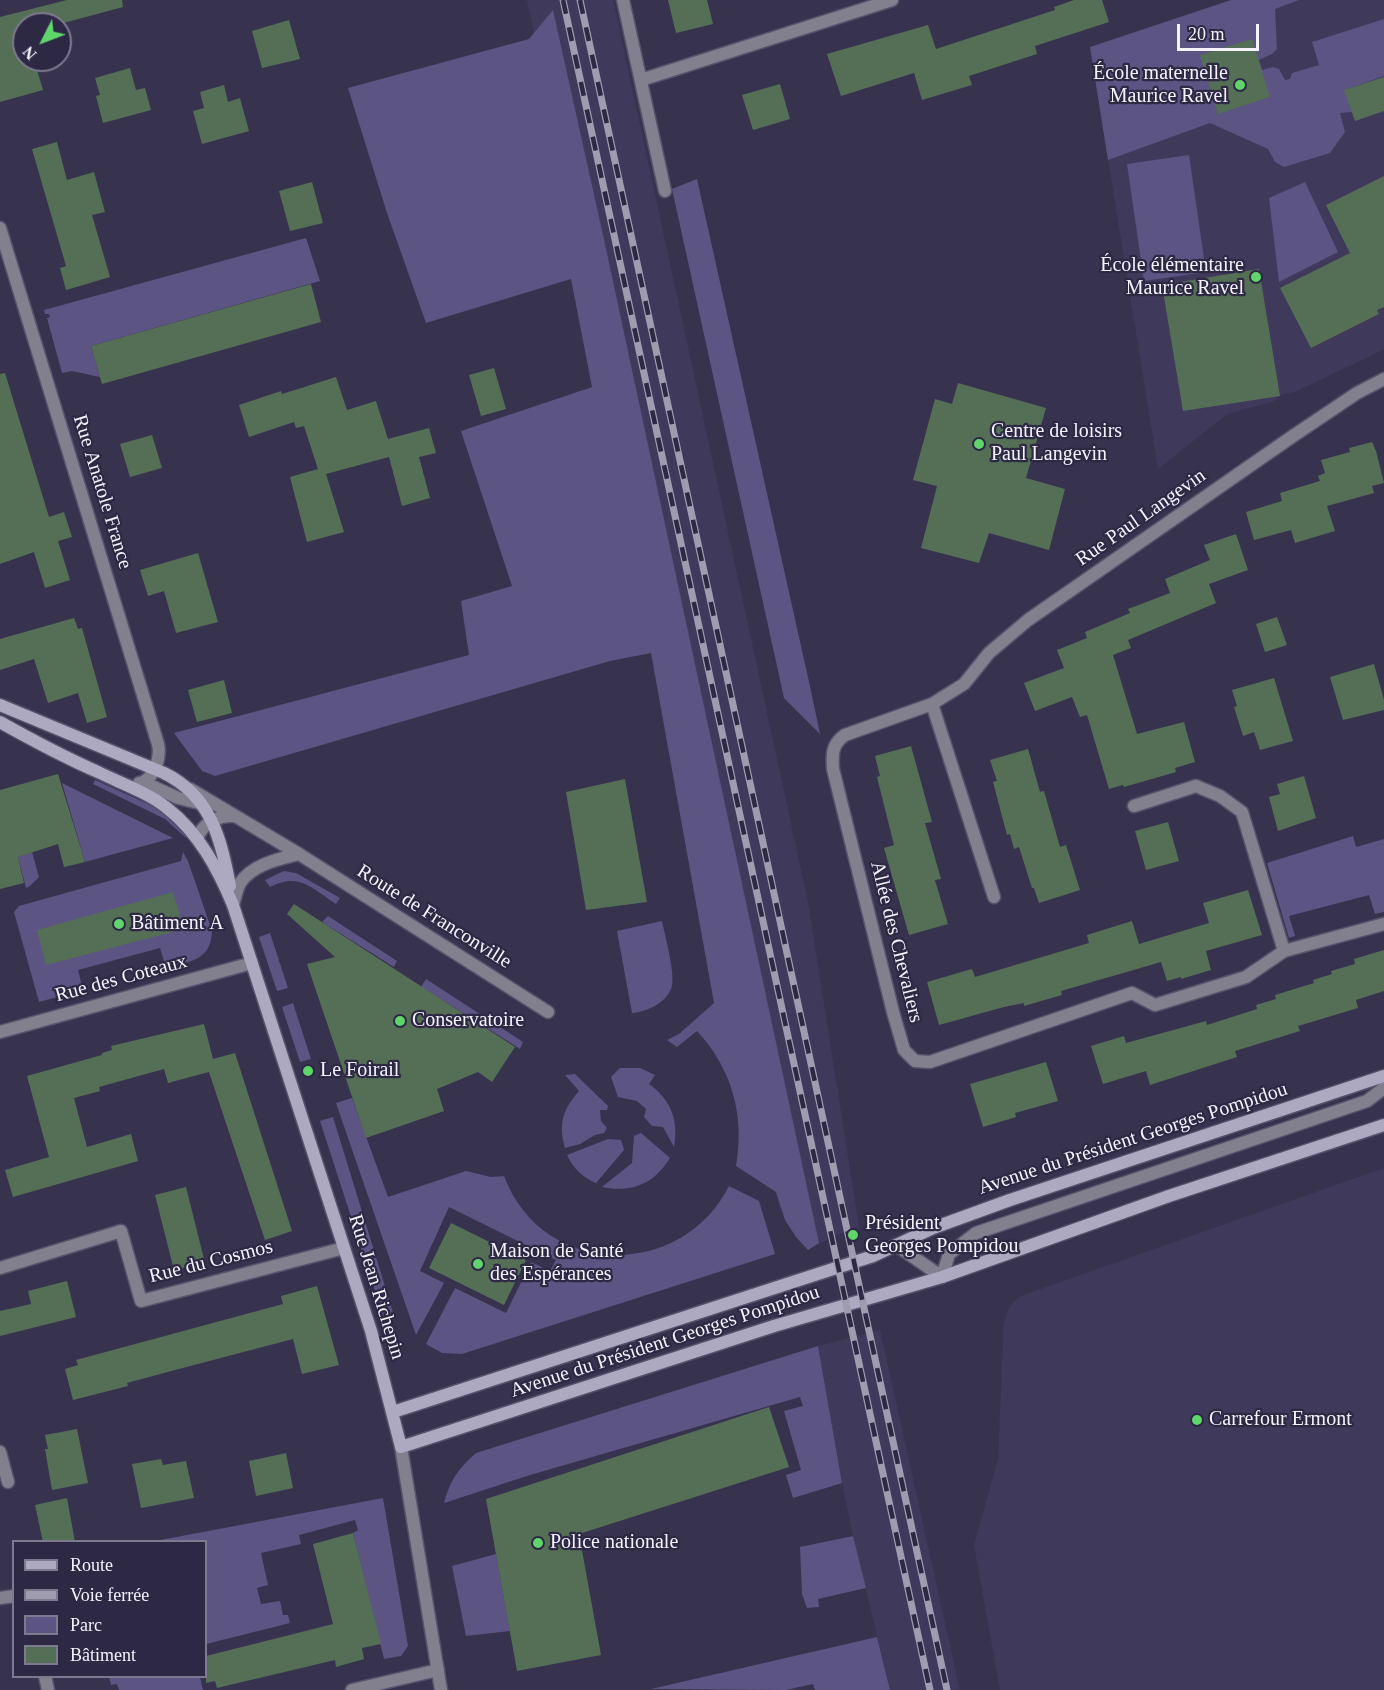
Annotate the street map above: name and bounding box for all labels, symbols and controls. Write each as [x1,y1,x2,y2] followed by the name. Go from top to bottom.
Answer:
[12,12,72,72] north arrow
[1180,12,1262,50] scale bar
[1188,24,1225,44] text: 20 m
[20,43,40,63] text: N
[1093,62,1228,109] place label: École maternelle Maurice Ravel
[1233,78,1247,92] marker: École maternelle Maurice Ravel
[1100,254,1244,301] place label: École élémentaire Maurice Ravel
[1249,270,1263,284] marker: École élémentaire Maurice Ravel
[67,412,137,572] street label: Rue Anatole France
[991,420,1122,467] place label: Centre de loisirs Paul Langevin
[972,437,986,451] marker: Centre de loisirs Paul Langevin
[1071,464,1211,572] street label: Rue Paul Langevin
[864,859,928,1025] street label: Allée des Chevaliers
[352,860,516,974] street label: Route de Franconville
[131,912,224,936] place label: Bâtiment A
[112,917,126,931] marker: Bâtiment A
[52,950,190,1008] street label: Rue des Coteaux
[412,1009,524,1033] place label: Conservatoire
[393,1014,407,1028] marker: Conservatoire
[320,1059,399,1083] place label: Le Foirail
[301,1064,315,1078] marker: Le Foirail
[975,1078,1291,1200] street label: Avenue du Président Georges Pompidou
[343,1212,409,1362] street label: Rue Jean Richepin
[865,1212,1019,1259] place label: Président Georges Pompidou
[846,1228,860,1242] marker: Président Georges Pompidou
[147,1235,275,1289] street label: Rue du Cosmos
[490,1240,623,1287] place label: Maison de Santé des Espérances
[471,1257,485,1271] marker: Maison de Santé des Espérances
[507,1281,823,1403] street label: Avenue du Président Georges Pompidou
[1209,1408,1352,1432] place label: Carrefour Ermont
[1190,1413,1204,1427] marker: Carrefour Ermont
[550,1531,678,1555] place label: Police nationale
[531,1536,545,1550] marker: Police nationale
[12,1540,207,1678] legend
[70,1555,113,1575] text: Route
[70,1585,149,1605] text: Voie ferrée
[70,1615,102,1635] text: Parc
[70,1645,136,1665] text: Bâtiment

